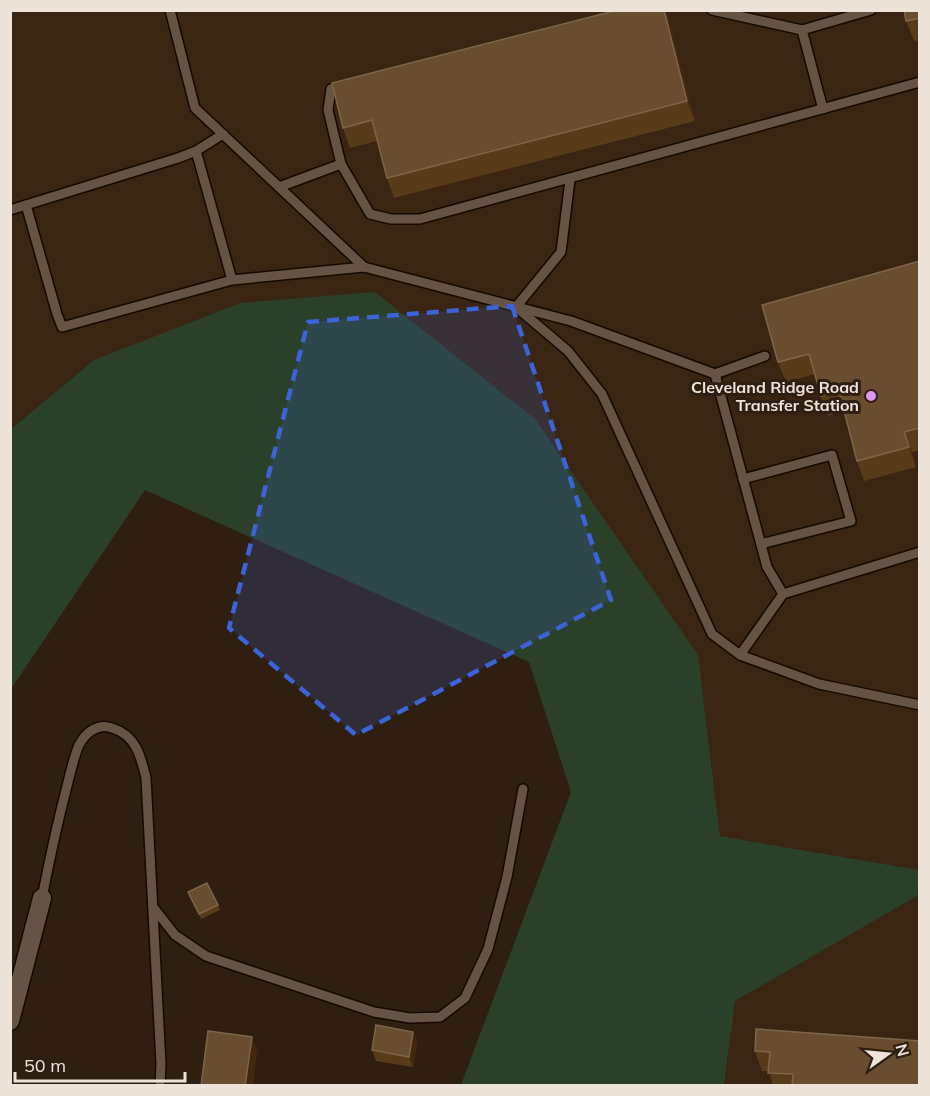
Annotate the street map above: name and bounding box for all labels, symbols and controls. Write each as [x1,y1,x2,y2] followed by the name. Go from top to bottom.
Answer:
[691,377,859,415] place label: Cleveland Ridge Road Transfer Station
[864,389,878,403] marker: Cleveland Ridge Road Transfer Station
[858,1024,918,1084] north arrow
[891,1042,914,1059] text: N
[15,1045,184,1083] scale bar
[24,1054,66,1077] text: 50 m

